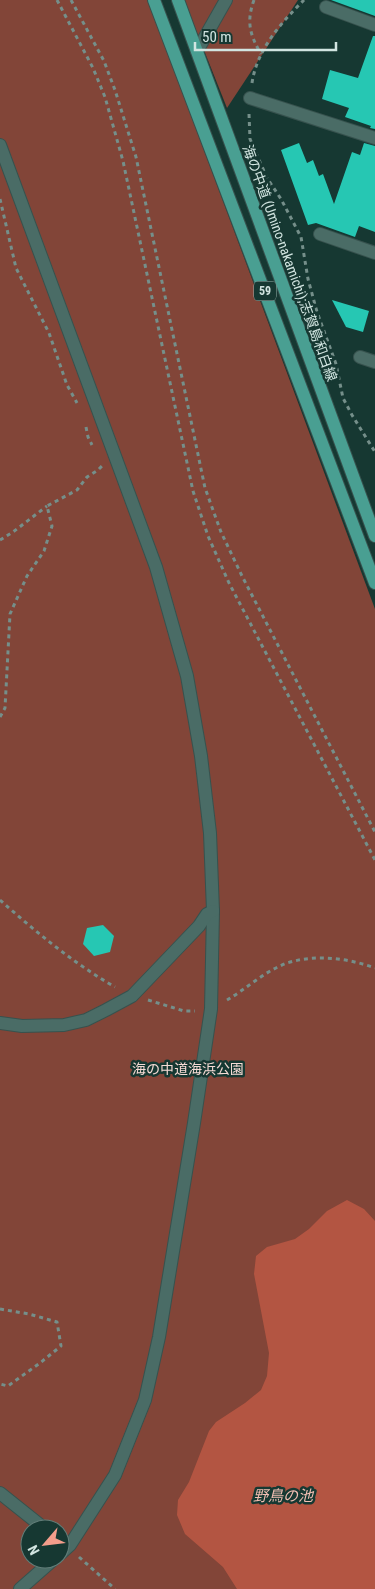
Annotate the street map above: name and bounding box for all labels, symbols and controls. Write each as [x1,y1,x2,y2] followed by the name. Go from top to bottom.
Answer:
[195,20,336,52] scale bar
[202,28,232,46] text: 50 m
[239,143,340,384] street label: 海の中道 (Umino-nakamichi);志賀島和白線
[254,282,276,300] road number: 59
[132,1061,244,1077] park label: 海の中道海浜公園
[253,1487,315,1505] water label: 野鳥の池
[20,1519,70,1569] north arrow
[24,1543,43,1558] text: N

